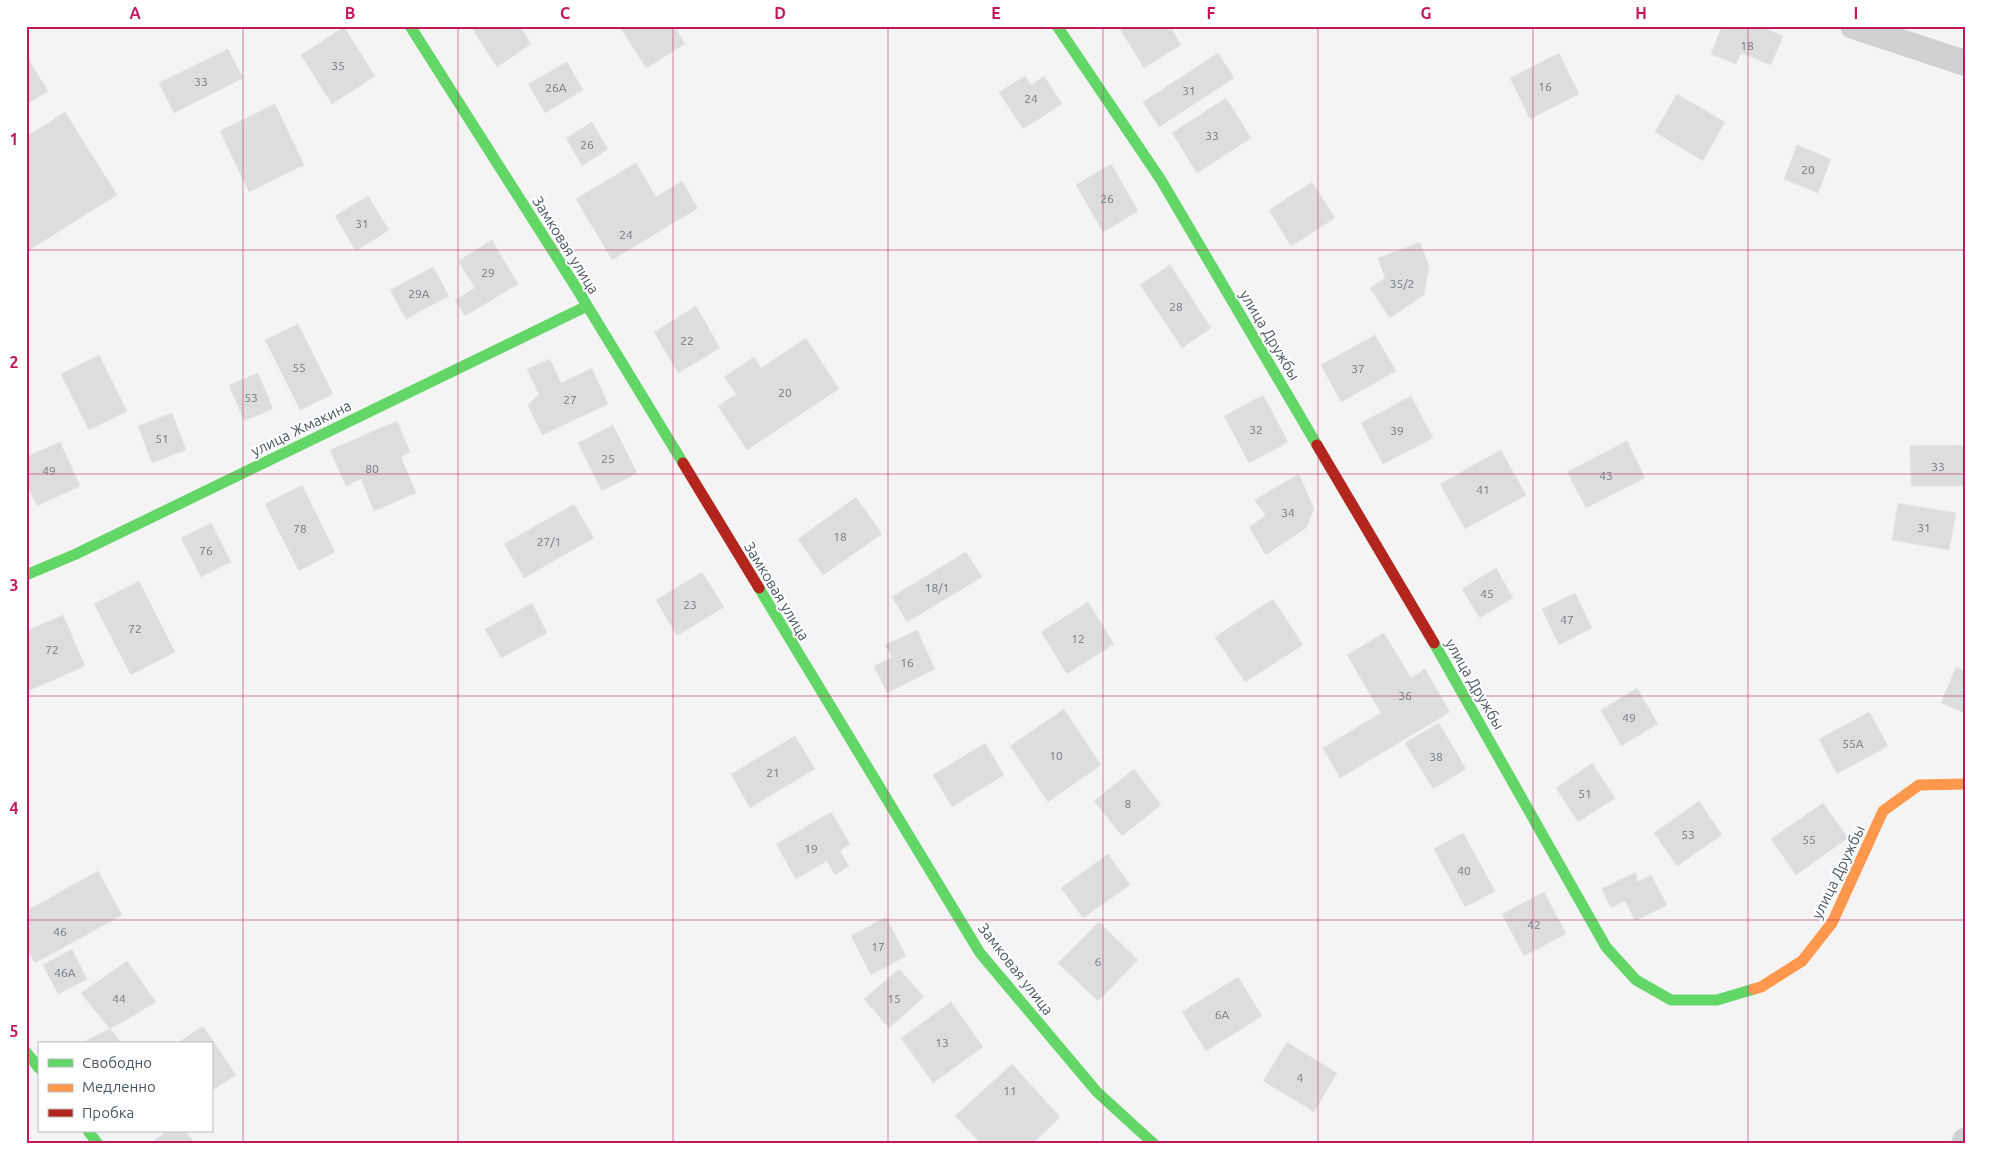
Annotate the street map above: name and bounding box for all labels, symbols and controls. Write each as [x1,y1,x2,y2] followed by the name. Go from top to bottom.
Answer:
[129,4,141,22] text: A
[345,4,355,22] text: B
[560,4,570,22] text: C
[774,4,786,22] text: D
[991,4,1001,22] text: E
[1207,4,1216,22] text: F
[1420,4,1432,22] text: G
[1635,4,1647,22] text: H
[1854,4,1858,22] text: I
[1740,39,1754,52] house number: 18
[331,59,345,72] house number: 35
[194,75,208,88] house number: 33
[1538,80,1552,93] house number: 16
[545,81,567,94] house number: 26А
[1182,84,1196,97] house number: 31
[1024,92,1038,105] house number: 24
[1205,129,1219,142] house number: 33
[9,130,19,148] text: 1
[580,138,594,151] house number: 26
[1801,163,1815,176] house number: 20
[1100,192,1114,205] house number: 26
[529,193,603,297] street label: Замковая улица
[355,217,369,230] house number: 31
[619,228,633,241] house number: 24
[481,266,495,279] house number: 29
[1390,277,1414,290] house number: 35/2
[408,287,430,300] house number: 29А
[1236,287,1304,383] street label: улица Дружбы
[1169,300,1183,313] house number: 28
[680,334,694,347] house number: 22
[9,353,19,371] text: 2
[292,361,306,374] house number: 55
[1351,362,1365,375] house number: 37
[778,386,792,399] house number: 20
[244,391,258,404] house number: 53
[563,393,577,406] house number: 27
[248,396,354,460] street label: улица Жмакина
[1249,423,1263,436] house number: 32
[1390,424,1404,437] house number: 39
[155,432,169,445] house number: 51
[601,452,615,465] house number: 25
[1931,460,1945,473] house number: 33
[365,462,379,475] house number: 80
[42,464,56,477] house number: 49
[1599,469,1613,482] house number: 43
[1476,483,1490,496] house number: 41
[1281,506,1295,519] house number: 34
[1917,521,1931,534] house number: 31
[293,522,307,535] house number: 78
[833,530,847,543] house number: 18
[537,535,561,548] house number: 27/1
[741,539,813,643] street label: Замковая улица
[199,544,213,557] house number: 76
[9,576,19,594] text: 3
[925,581,949,594] house number: 18/1
[1480,587,1494,600] house number: 45
[683,598,697,611] house number: 23
[1560,613,1574,626] house number: 47
[128,622,142,635] house number: 72
[1071,632,1085,645] house number: 12
[1442,636,1508,732] street label: улица Дружбы
[45,643,59,656] house number: 72
[900,656,914,669] house number: 16
[1398,689,1412,702] house number: 36
[1622,711,1636,724] house number: 49
[1842,737,1864,750] house number: 55А
[1049,749,1063,762] house number: 10
[1429,750,1443,763] house number: 38
[766,766,780,779] house number: 21
[1578,787,1592,800] house number: 51
[1125,797,1132,810] house number: 8
[9,799,19,817] text: 4
[1808,822,1868,922] street label: улица Дружбы
[1681,828,1695,841] house number: 53
[1802,833,1816,846] house number: 55
[804,842,818,855] house number: 19
[1457,864,1471,877] house number: 40
[1527,918,1541,931] house number: 42
[975,920,1057,1018] street label: Замковая улица
[53,925,67,938] house number: 46
[871,940,885,953] house number: 17
[1095,955,1102,968] house number: 6
[54,966,76,979] house number: 46А
[112,992,126,1005] house number: 44
[887,992,901,1005] house number: 15
[1215,1008,1229,1021] house number: 6А
[9,1022,19,1040] text: 5
[935,1036,949,1049] house number: 13
[38,1042,212,1132] legend
[82,1054,152,1071] text: Свободно
[1297,1071,1304,1084] house number: 4
[82,1078,156,1095] text: Медленно
[1003,1084,1017,1097] house number: 11
[82,1104,134,1121] text: Пробка

